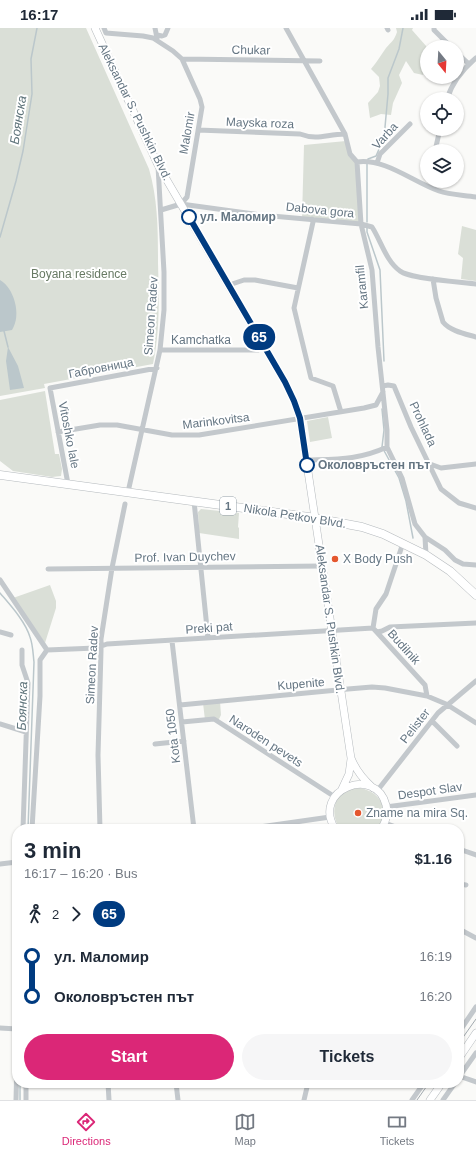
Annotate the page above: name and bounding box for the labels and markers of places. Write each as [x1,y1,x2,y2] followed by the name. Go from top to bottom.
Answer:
[181,209,197,225] marker: ул. Маломир
[200,210,276,224] place label: ул. Маломир
[299,457,315,473] marker: Околовръстен път
[318,458,430,472] place label: Околовръстен път
[343,552,412,566] place label: X Body Push
[330,554,340,564] marker: X Body Push
[366,806,468,820] place label: Zname na mira Sq.
[353,808,363,818] marker: Zname na mira Sq.

